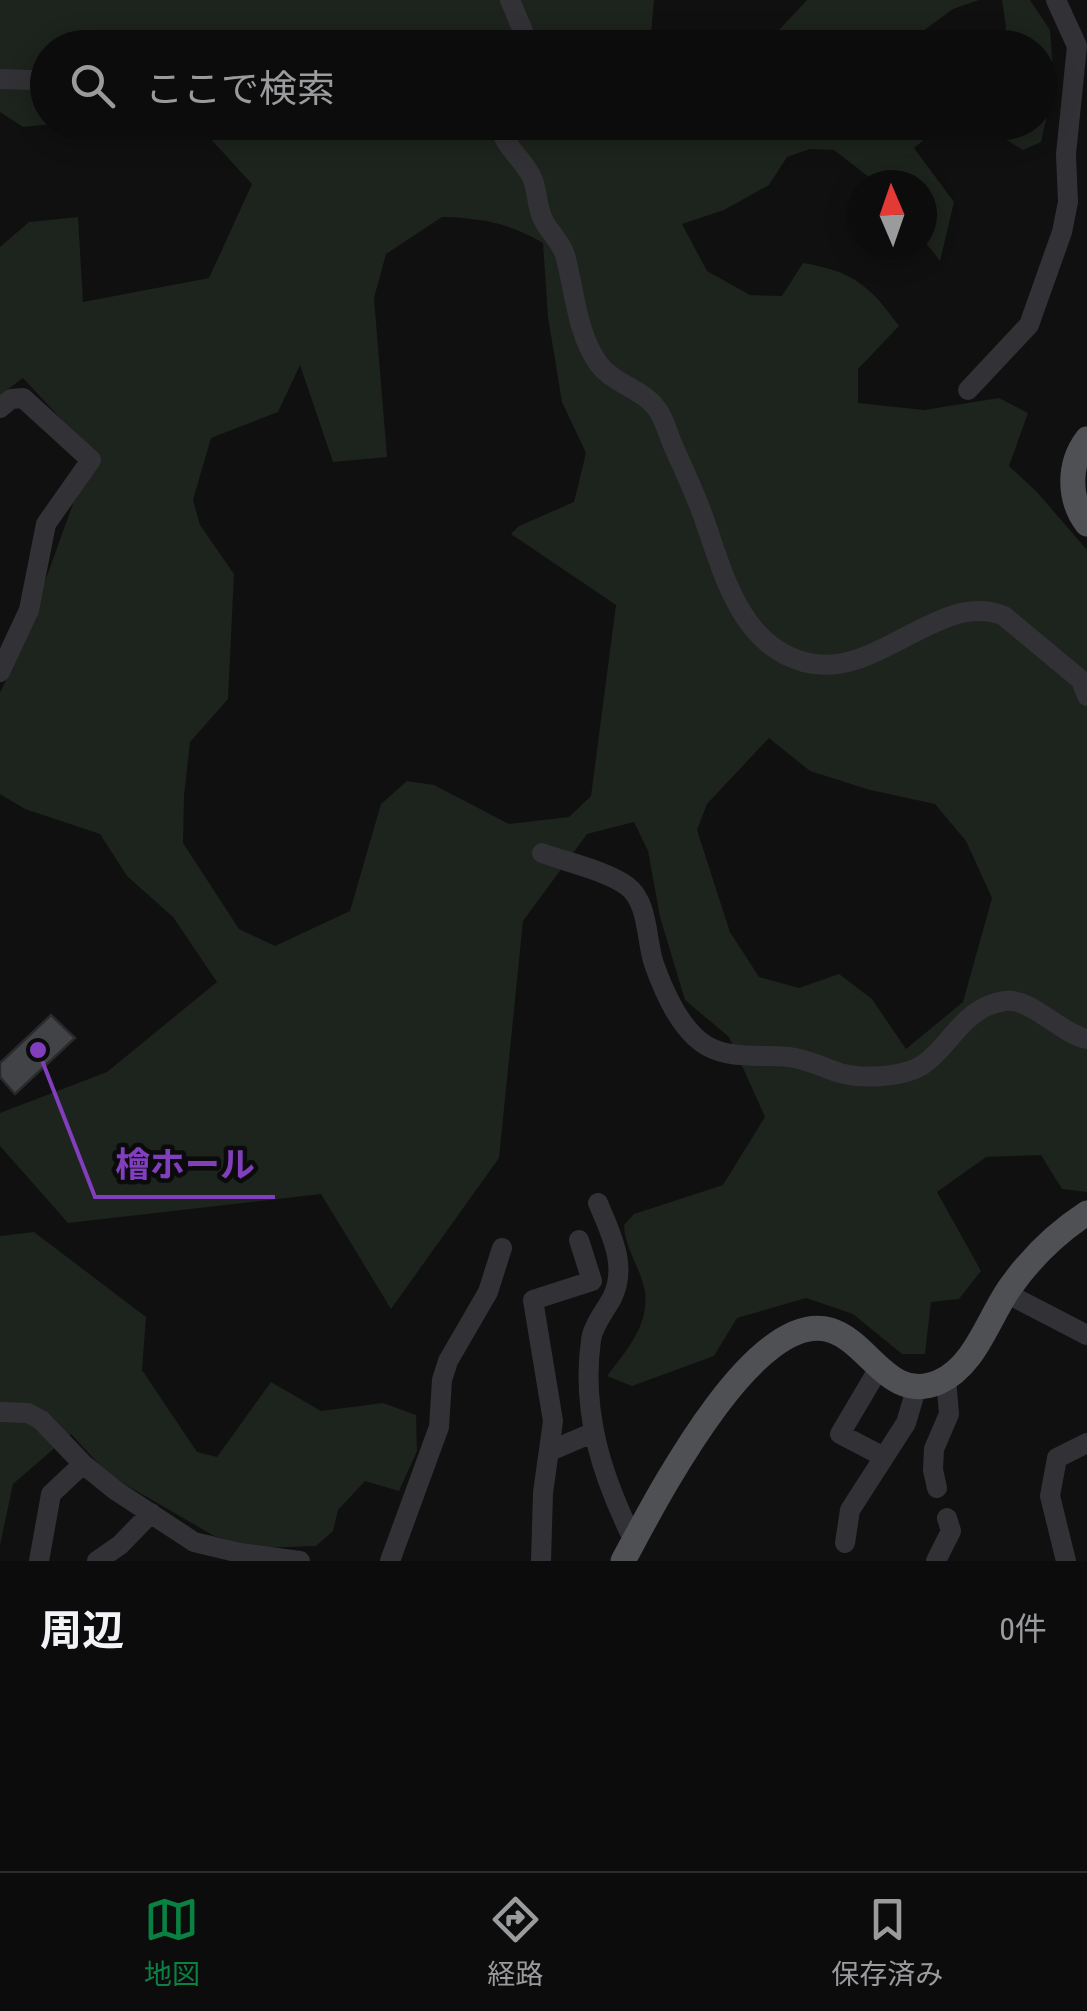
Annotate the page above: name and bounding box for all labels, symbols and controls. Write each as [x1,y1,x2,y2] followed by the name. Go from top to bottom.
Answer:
[30,30,1057,140] search box
[65,58,120,113] icon: search
[145,67,335,111] text: ここで検索
[847,170,937,260] north arrow
[95,1132,275,1197] callout: 檜ホール
[115,1145,255,1186] text: 檜ホール
[40,1606,124,1655] text: 周辺
[999,1610,1047,1648] text: 0件
[144,1892,200,1992] tab: 地図
[487,1892,543,1992] tab: 経路
[831,1892,943,1992] tab: 保存済み

